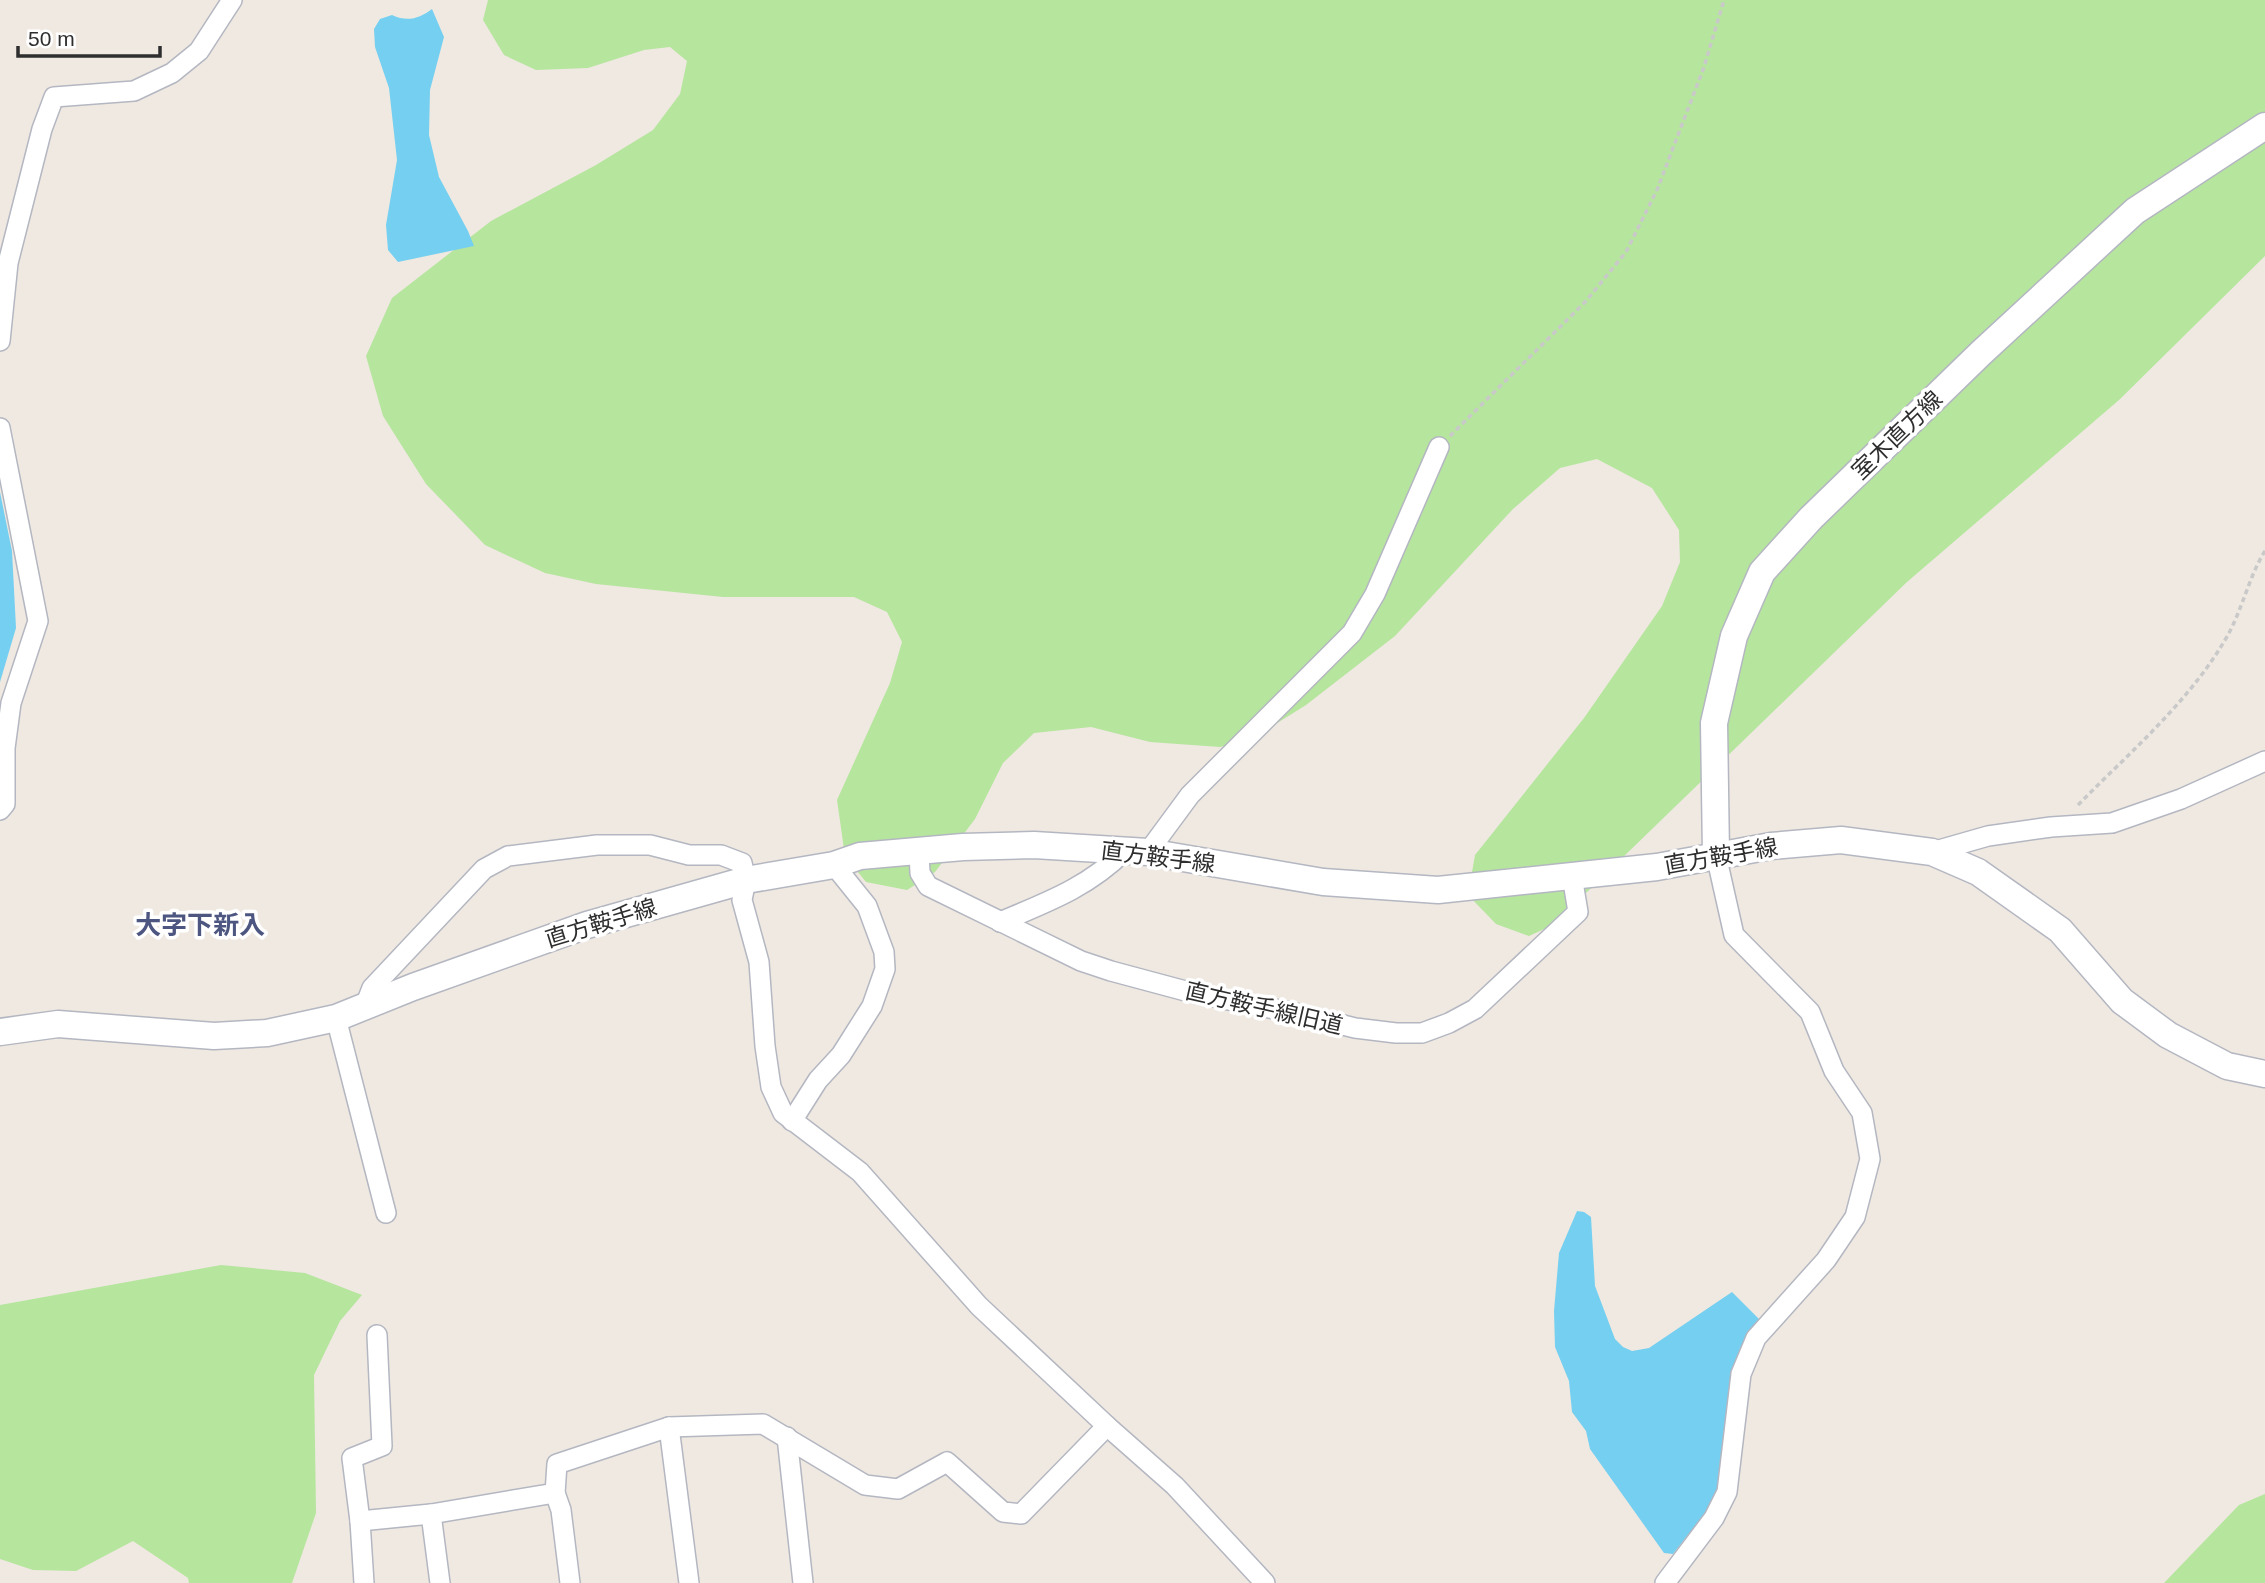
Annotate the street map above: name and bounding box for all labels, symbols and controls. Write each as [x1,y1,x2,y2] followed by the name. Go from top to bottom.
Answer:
[18,14,159,58] scale bar
[28,27,75,50] text: 50 m
[1847,386,1947,484] street label: 室木直方線
[1662,833,1780,879] street label: 直方鞍手線
[1099,837,1217,877] street label: 直方鞍手線
[542,894,660,952] street label: 直方鞍手線
[135,910,265,940] district label: 大字下新入
[1183,977,1345,1039] street label: 直方鞍手線旧道

